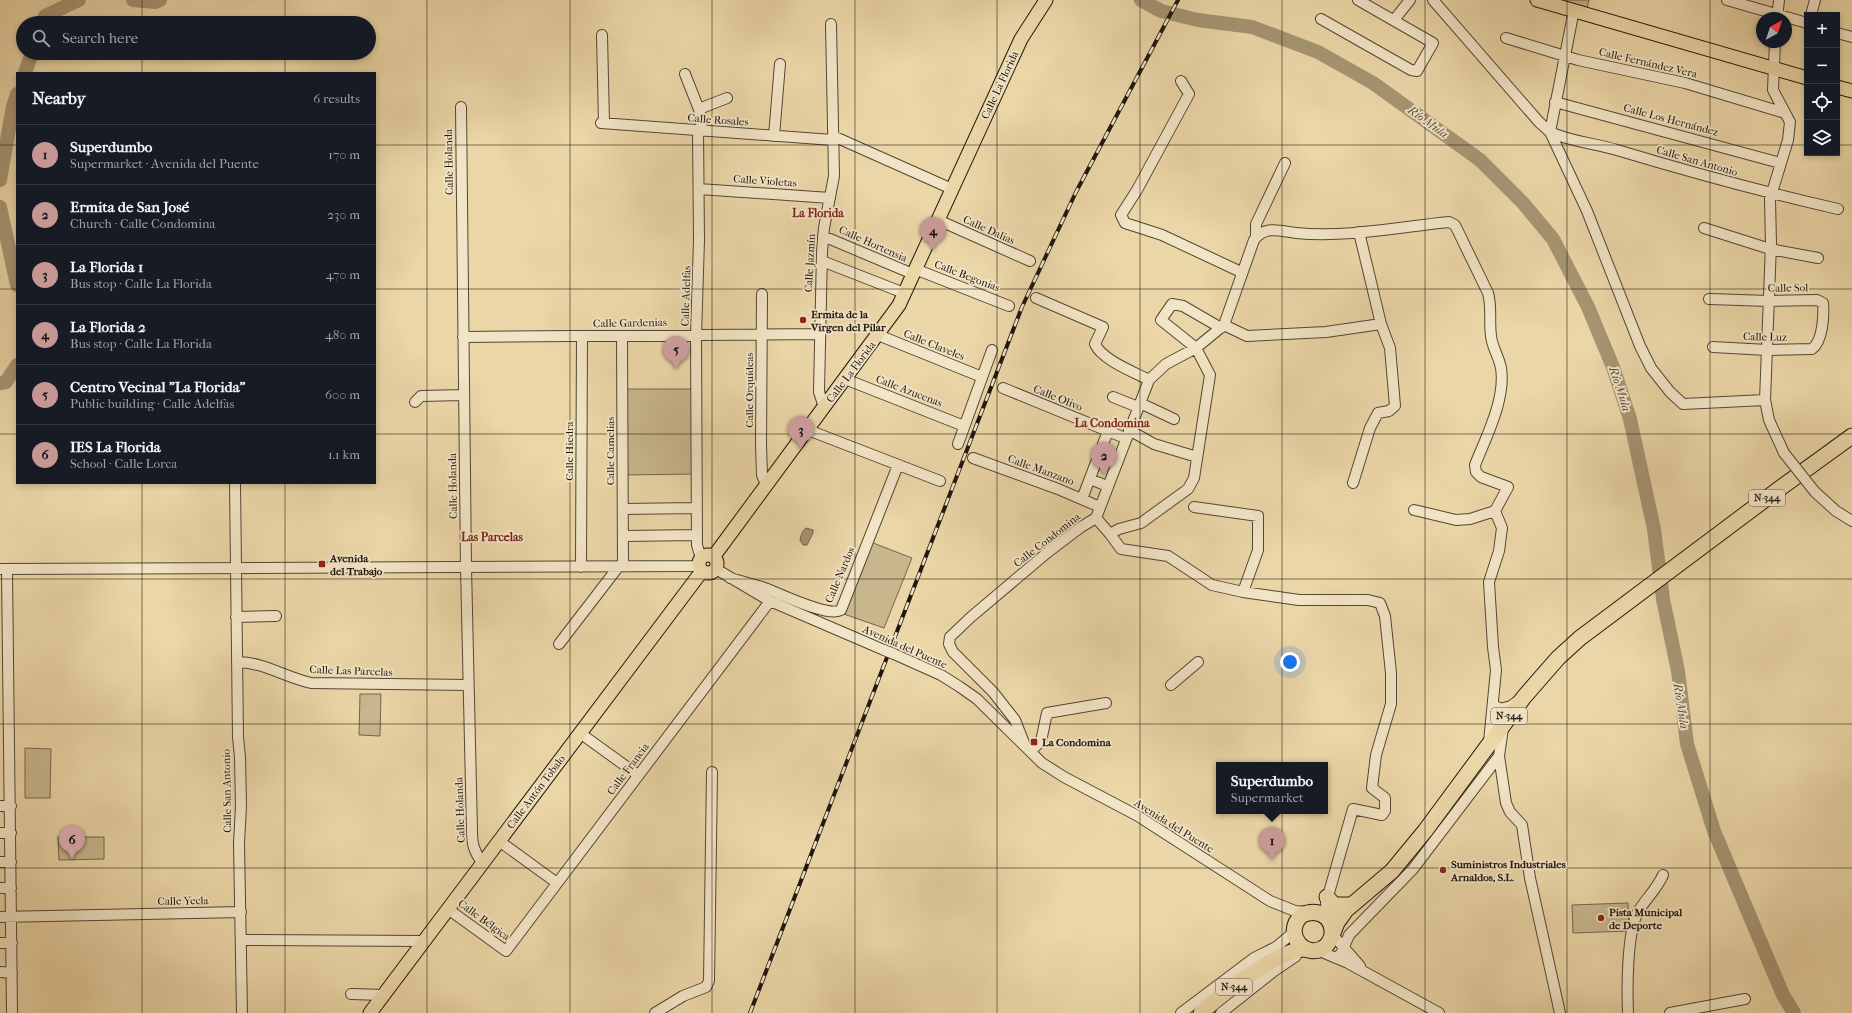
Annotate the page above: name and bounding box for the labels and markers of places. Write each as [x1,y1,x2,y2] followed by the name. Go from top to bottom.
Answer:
[920,217,946,250] pin: 4
[810,308,886,334] place label: Ermita de la Virgen del Pilar
[798,315,808,325] marker: Ermita de la Virgen del Pilar
[663,336,689,369] pin: 5
[788,416,814,449] pin: 3
[1091,442,1117,475] pin: 2
[329,552,383,578] place label: Avenida del Trabajo
[317,559,327,569] marker: Avenida del Trabajo
[1042,736,1112,749] place label: La Condomina
[1029,737,1039,747] marker: La Condomina
[59,826,85,859] pin: 6
[1259,827,1285,860] pin: 1
[1450,858,1566,884] place label: Suministros Industriales Arnaldos, S.L.
[1438,865,1448,875] marker: Suministros Industriales Arnaldos, S.L.
[1609,906,1683,932] place label: Pista Municipal de Deporte
[1596,913,1606,923] marker: Pista Municipal de Deporte

